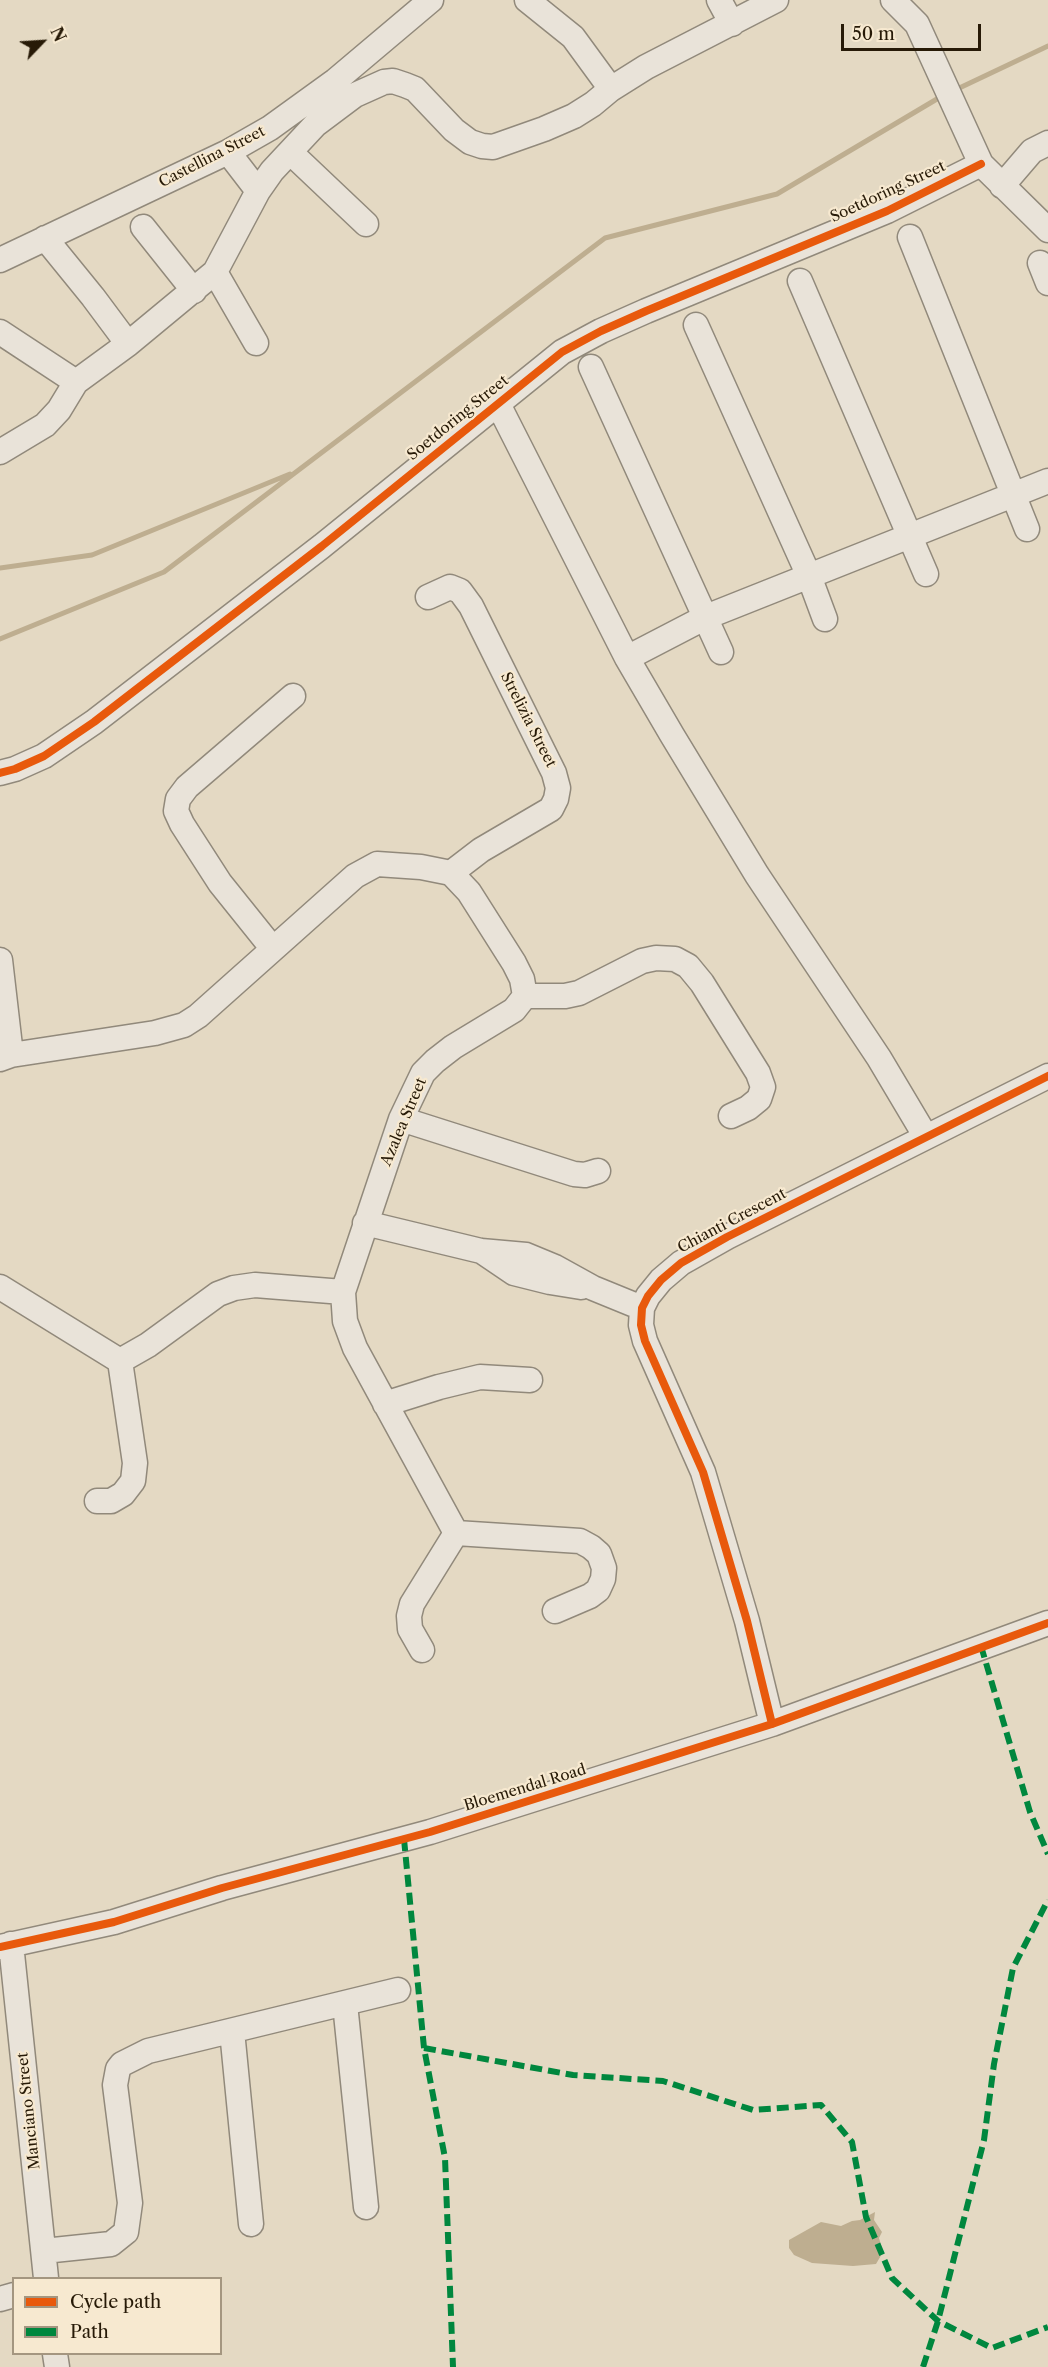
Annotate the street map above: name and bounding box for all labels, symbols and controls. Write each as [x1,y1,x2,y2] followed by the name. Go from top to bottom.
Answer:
[12,12,72,72] north arrow
[844,12,984,50] scale bar
[852,23,895,45] text: 50 m
[46,24,70,45] text: N
[156,122,268,192] street label: Castellina Street
[828,157,948,227] street label: Soetdoring Street
[404,372,512,464] street label: Soetdoring Street
[496,669,560,771] street label: Strelizia Street
[377,1075,431,1169] street label: Azalea Street
[675,1185,789,1257] street label: Chianti Crescent
[462,1761,588,1815] street label: Bloemendal Road
[14,2051,44,2171] street label: Manciano Street
[12,2277,222,2355] legend
[70,2291,161,2313] text: Cycle path
[70,2321,109,2343] text: Path

